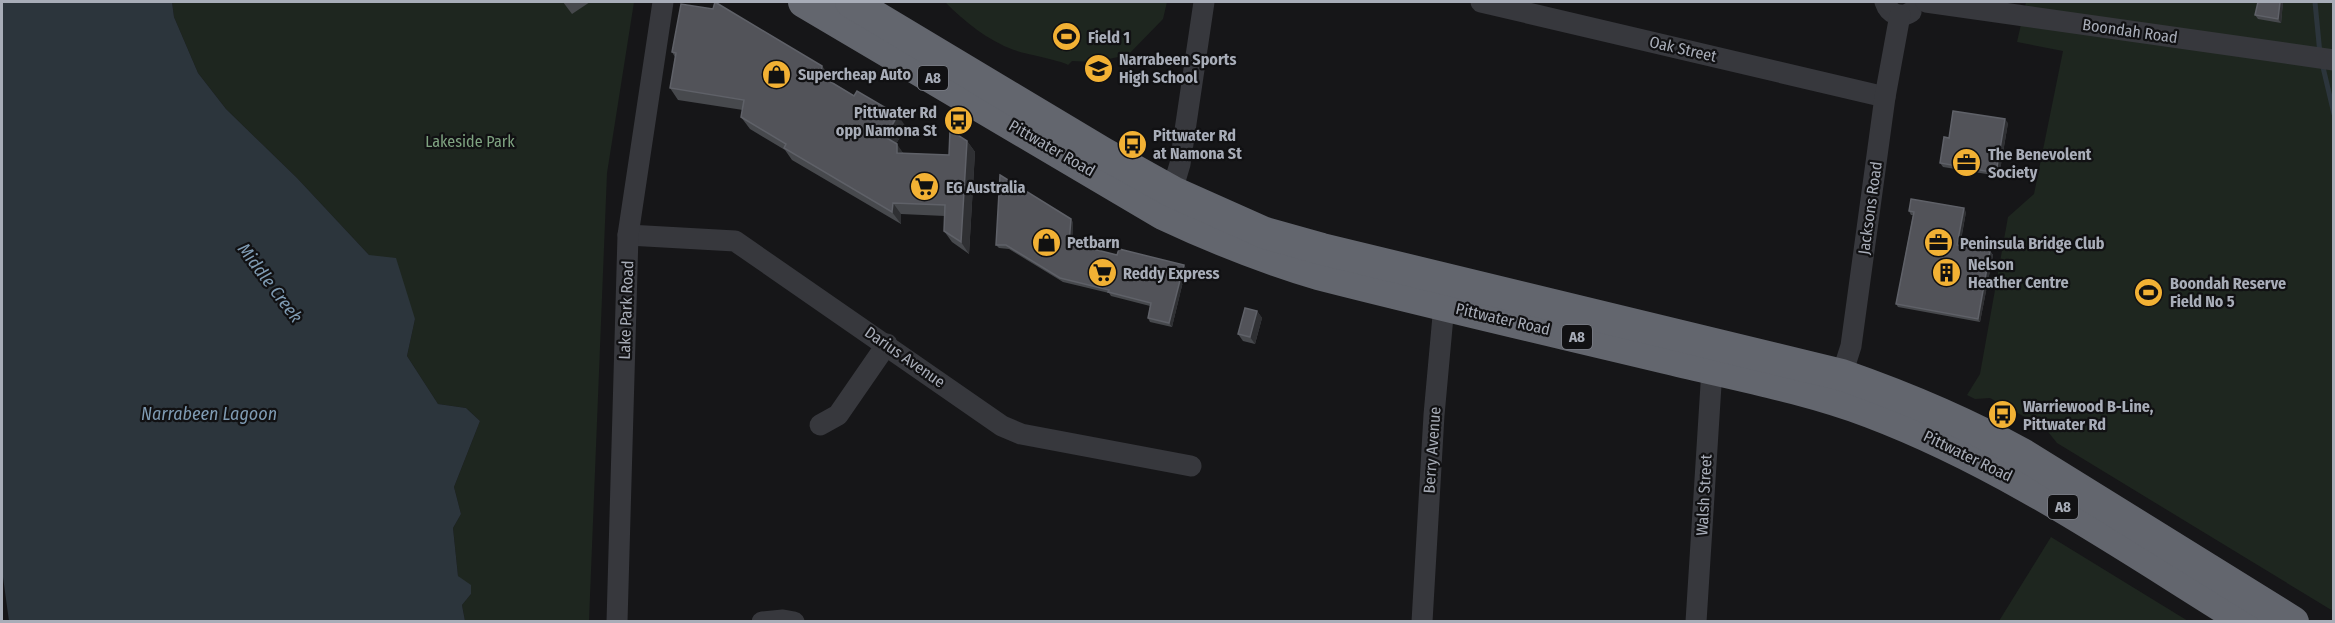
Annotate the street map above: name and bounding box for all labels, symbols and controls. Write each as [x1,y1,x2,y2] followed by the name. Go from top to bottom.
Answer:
[2081,15,2179,47] street label: Boondah Road
[1051,21,1083,53] sports icon: Field 1
[1088,28,1130,47] place label: Field 1
[1648,32,1719,66] street label: Oak Street
[1119,50,1236,87] place label: Narrabeen Sports High School
[1082,52,1114,84] school or university icon: Narrabeen Sports High School
[761,58,793,90] shop icon: Supercheap Auto
[798,65,911,84] place label: Supercheap Auto
[918,66,948,90] road number: A8
[836,103,937,140] place label: Pittwater Rd opp Namona St
[942,105,974,137] bus stop icon: Pittwater Rd opp Namona St
[1006,116,1098,180] street label: Pittwater Road
[1153,126,1242,163] place label: Pittwater Rd at Namona St
[1116,128,1148,160] bus stop icon: Pittwater Rd at Namona St
[425,132,515,151] park label: Lakeside Park
[1988,145,2092,182] place label: The Benevolent Society
[1951,147,1983,179] office icon: The Benevolent Society
[1854,160,1886,256] street label: Jacksons Road
[909,171,941,203] supermarket icon: EG Australia
[946,178,1025,197] place label: EG Australia
[1030,226,1062,258] shop icon: Petbarn
[1923,227,1955,259] office icon: Peninsula Bridge Club
[1067,233,1120,252] place label: Petbarn
[1960,234,2105,253] place label: Peninsula Bridge Club
[233,239,307,327] water label: Middle Creek
[1968,255,2069,292] place label: Nelson Heather Centre
[1086,257,1118,289] supermarket icon: Reddy Express
[1931,257,1963,289] building icon: Nelson Heather Centre
[615,260,637,360] street label: Lake Park Road
[1123,264,1219,283] place label: Reddy Express
[2170,274,2286,311] place label: Boondah Reserve Field No 5
[2133,276,2165,308] sports icon: Boondah Reserve Field No 5
[1454,299,1552,339] street label: Pittwater Road
[861,322,949,392] street label: Darius Avenue
[1562,325,1592,349] road number: A8
[2023,397,2154,434] place label: Warriewood B-Line, Pittwater Rd
[1986,399,2018,431] bus stop icon: Warriewood B-Line, Pittwater Rd
[141,403,277,425] water label: Narrabeen Lagoon
[1419,406,1445,494] street label: Berry Avenue
[1921,426,2015,486] street label: Pittwater Road
[1692,453,1716,536] street label: Walsh Street
[2048,495,2078,519] road number: A8

